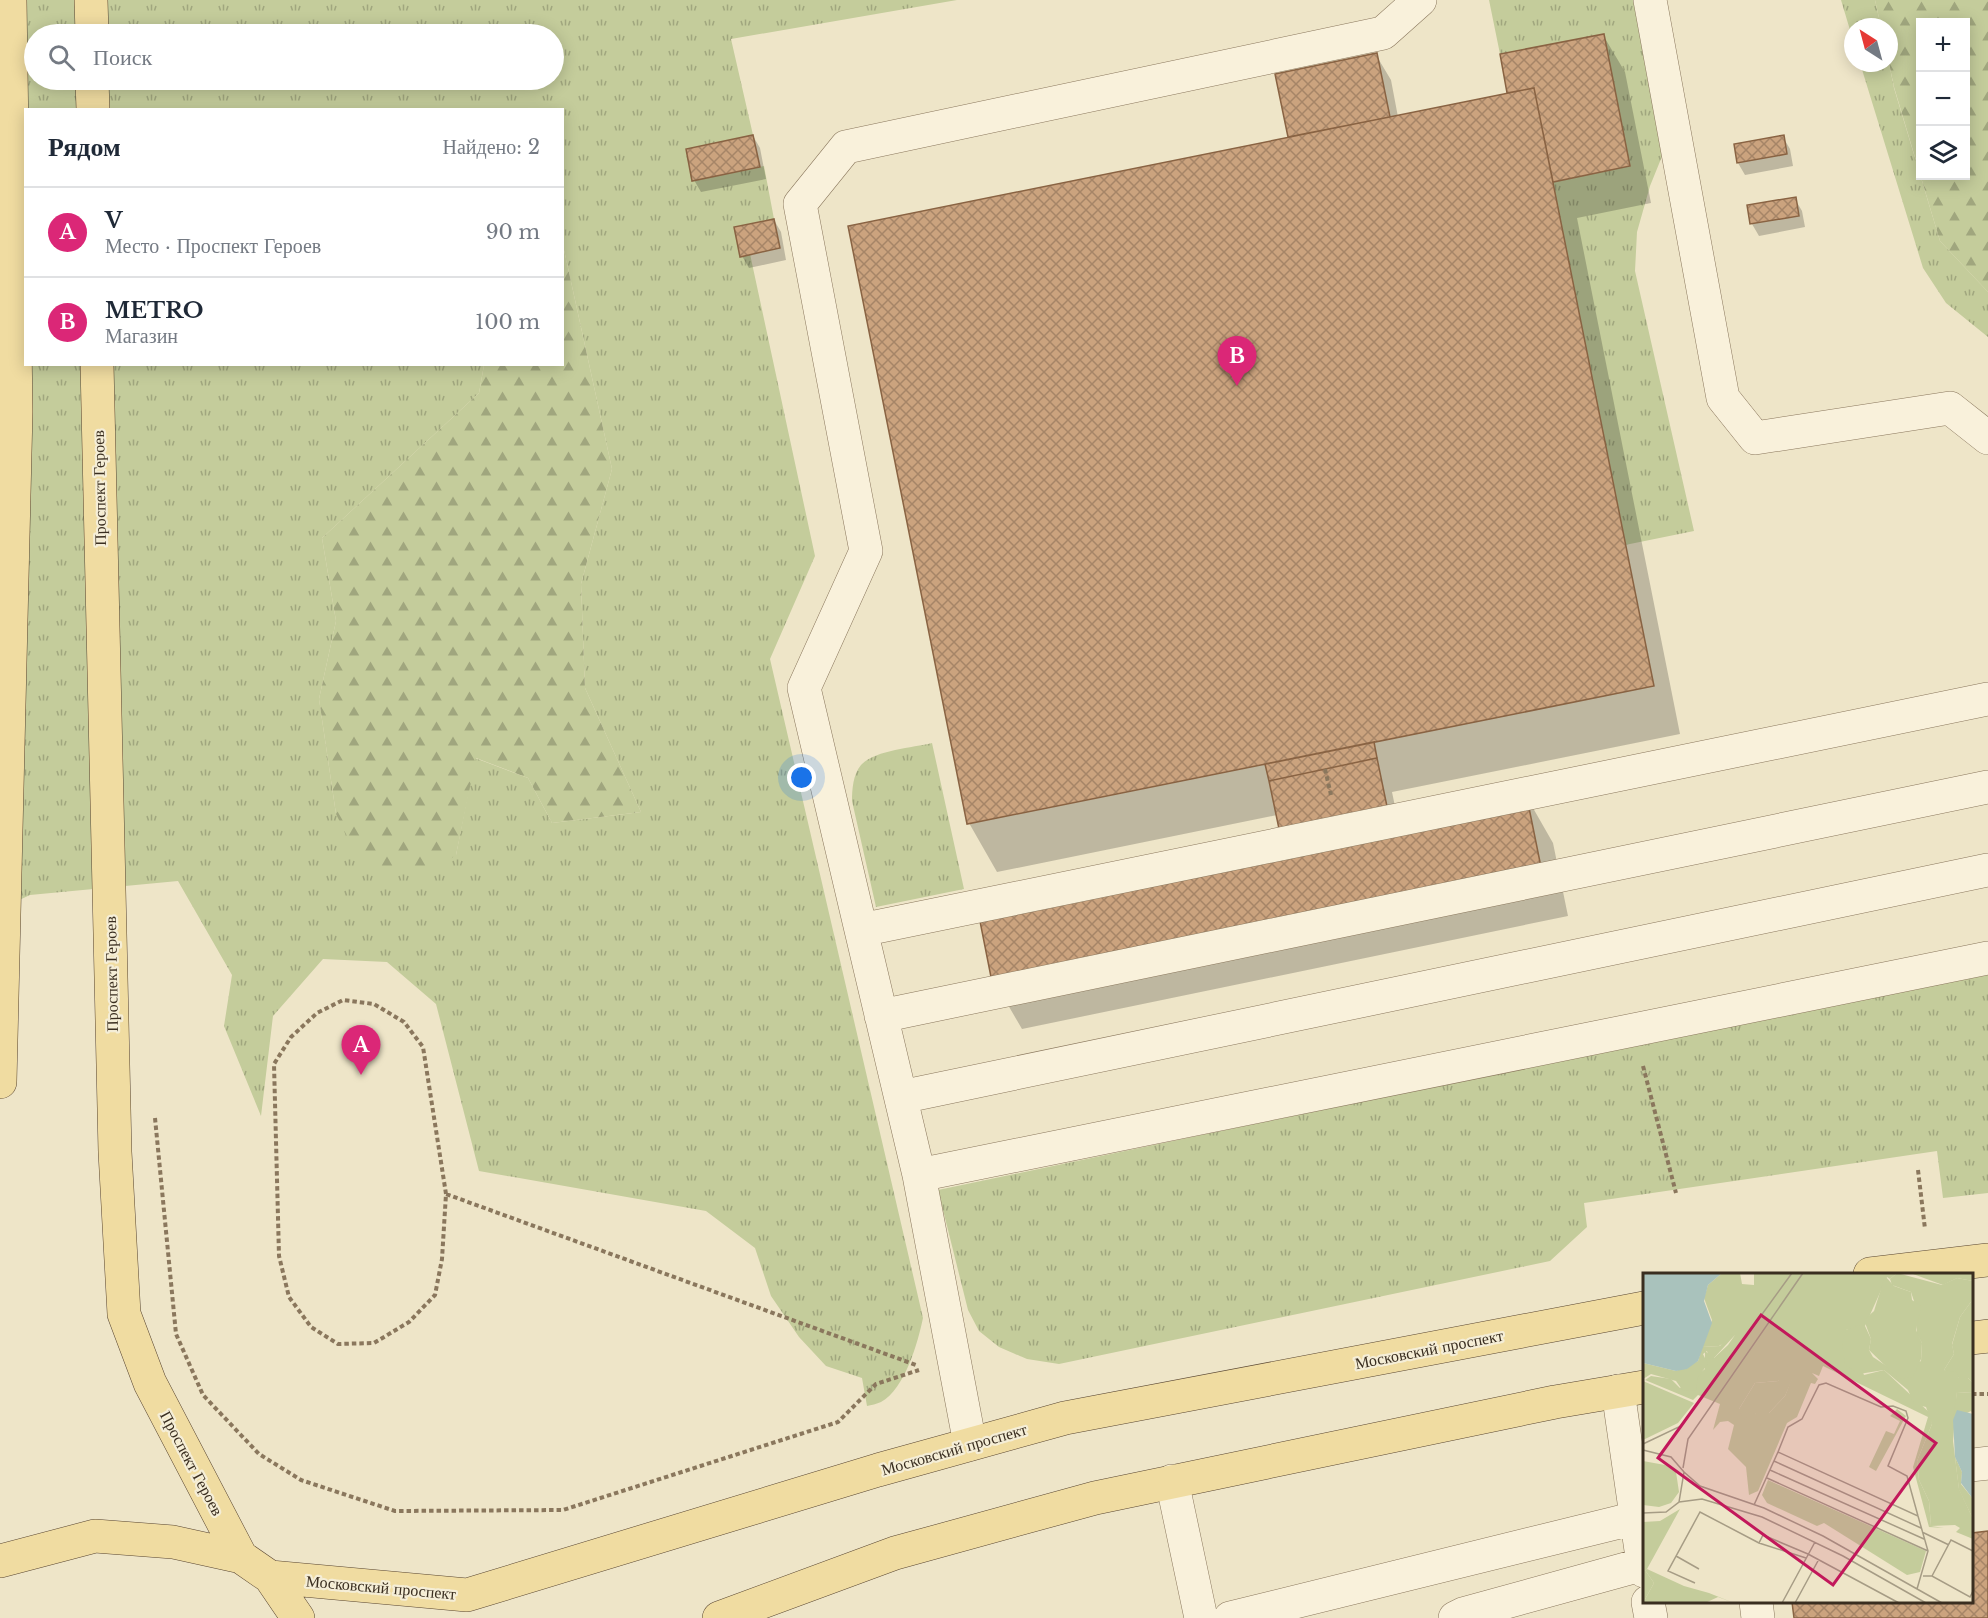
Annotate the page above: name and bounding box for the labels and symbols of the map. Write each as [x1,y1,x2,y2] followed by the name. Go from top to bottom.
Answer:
[1844,18,1898,72] north arrow
[1218,336,1256,386] pin: B
[88,429,110,546] street label: Проспект Героев
[787,763,816,792] your location
[100,915,122,1032] street label: Проспект Героев
[342,1026,380,1075] pin: A
[1643,1273,1973,1603] inset map
[1353,1325,1505,1373] street label: Московский проспект
[156,1407,228,1519] street label: Проспект Героев
[879,1419,1029,1479] street label: Московский проспект
[305,1570,457,1604] street label: Московский проспект

